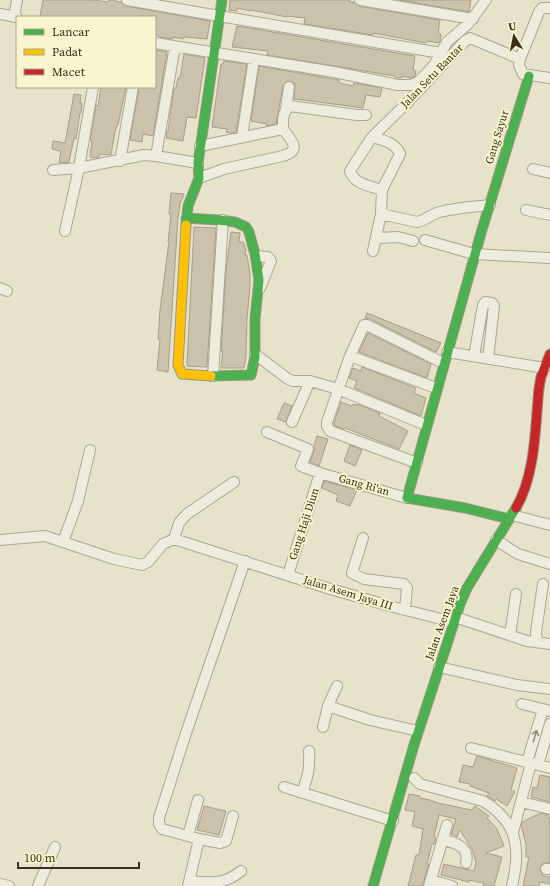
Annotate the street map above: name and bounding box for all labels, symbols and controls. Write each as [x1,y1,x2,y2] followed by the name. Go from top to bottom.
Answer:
[16,16,156,88] legend
[494,16,534,56] north arrow
[507,19,518,35] text: U
[52,24,89,40] text: Lancar
[397,40,467,112] street label: Jalan Setu Bantar
[52,44,82,60] text: Padat
[52,64,85,80] text: Macet
[482,108,512,166] street label: Gang Sayur
[337,471,392,500] street label: Gang Ri'an
[285,486,323,562] street label: Gang Haji Diun
[301,572,395,614] street label: Jalan Asem Jaya III
[421,583,463,663] street label: Jalan Asem Jaya
[532,729,539,742] one-way arrow
[18,844,139,870] scale bar
[24,850,56,866] text: 100 m

